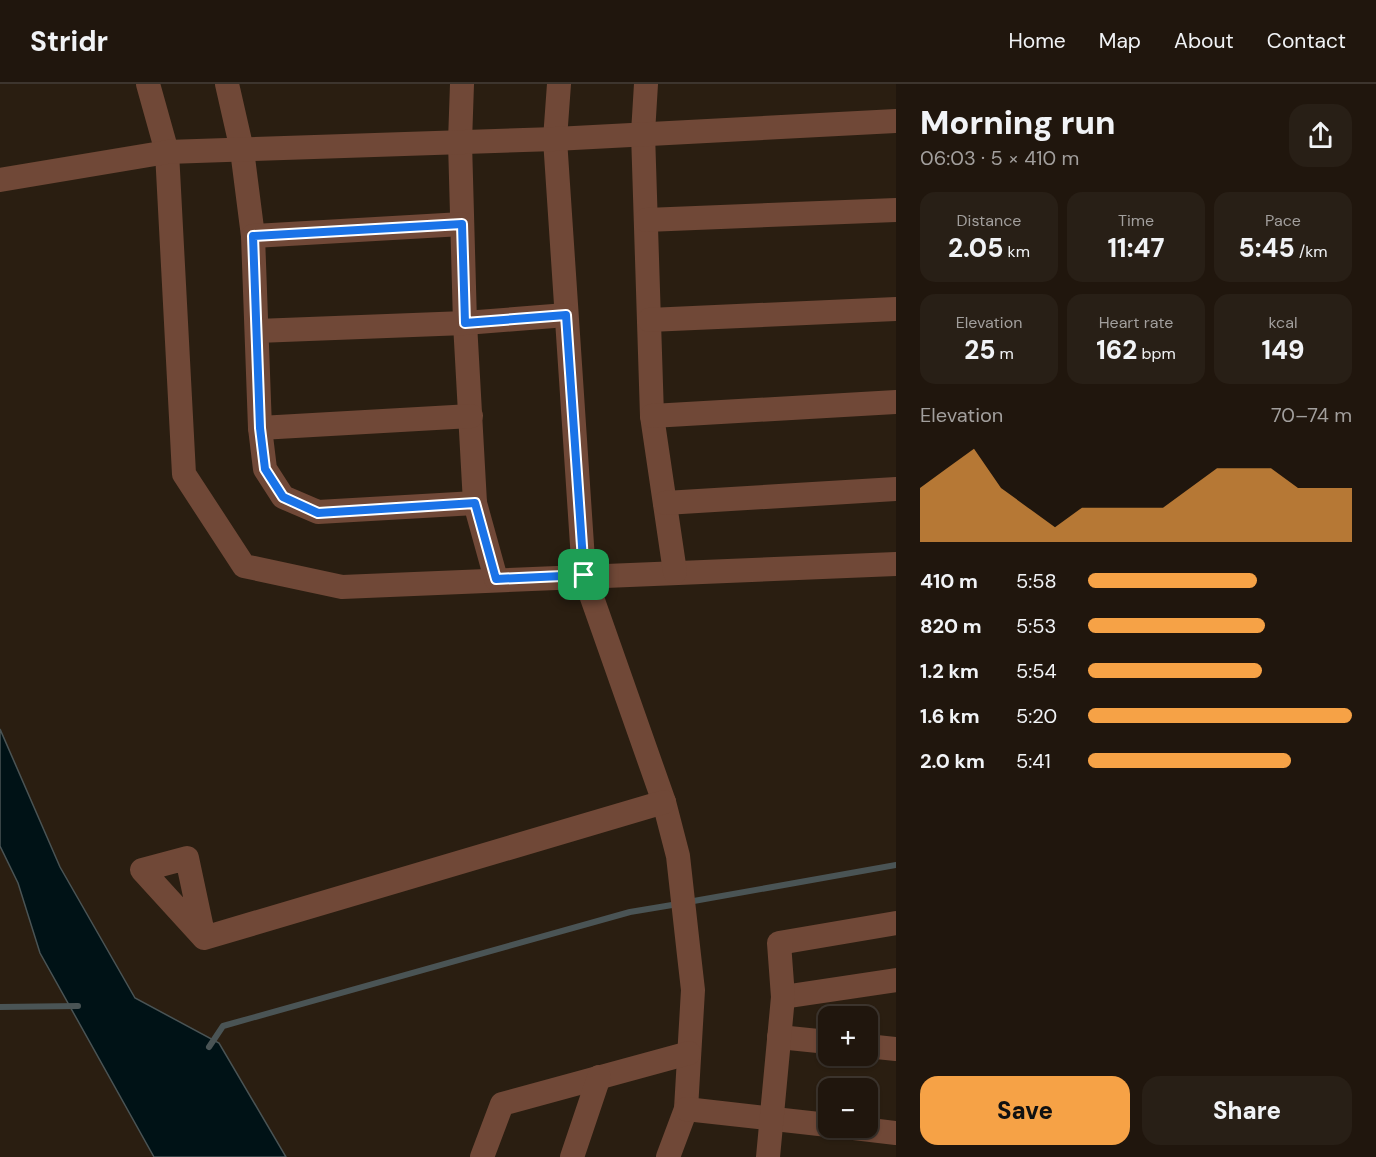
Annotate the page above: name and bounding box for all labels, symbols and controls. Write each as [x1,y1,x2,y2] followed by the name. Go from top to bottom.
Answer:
[30,23,108,60] text: Stridr
[1008,27,1066,55] text: Home
[1099,27,1141,55] text: Map
[1174,27,1234,55] text: About
[1267,27,1346,55] text: Contact
[920,101,1115,144] text: Morning run
[1289,104,1352,167] button: share
[920,145,1079,171] text: 06:03 · 5 × 410 m
[957,210,1021,231] text: Distance
[1118,210,1154,231] text: Time
[1265,210,1301,231] text: Pace
[948,231,1003,265] text: 2.05
[1108,231,1164,265] text: 11:47
[1238,231,1295,265] text: 5:45
[1003,241,1030,262] text: km
[1295,241,1328,262] text: /km
[956,312,1022,333] text: Elevation
[1099,312,1173,333] text: Heart rate
[1269,312,1297,333] text: kcal
[964,333,995,367] text: 25
[1096,333,1137,367] text: 162
[1261,333,1305,367] text: 149
[995,343,1014,364] text: m
[1137,343,1176,364] text: bpm
[920,402,1003,428] text: Elevation
[1271,402,1352,428] text: 70–74 m
[558,549,609,600] pin
[567,558,600,591] icon: arrive
[920,568,978,594] text: 410 m
[1016,568,1057,594] text: 5:58
[920,613,982,639] text: 820 m
[1016,613,1056,639] text: 5:53
[920,658,979,684] text: 1.2 km
[1016,658,1057,684] text: 5:54
[920,703,979,729] text: 1.6 km
[1016,703,1057,729] text: 5:20
[920,748,985,774] text: 2.0 km
[1016,748,1051,774] text: 5:41
[818,1006,878,1138] map controls
[818,1006,878,1066] button: +
[920,1076,1130,1145] button: Save
[1142,1076,1352,1145] button: Share
[818,1078,878,1138] button: −

